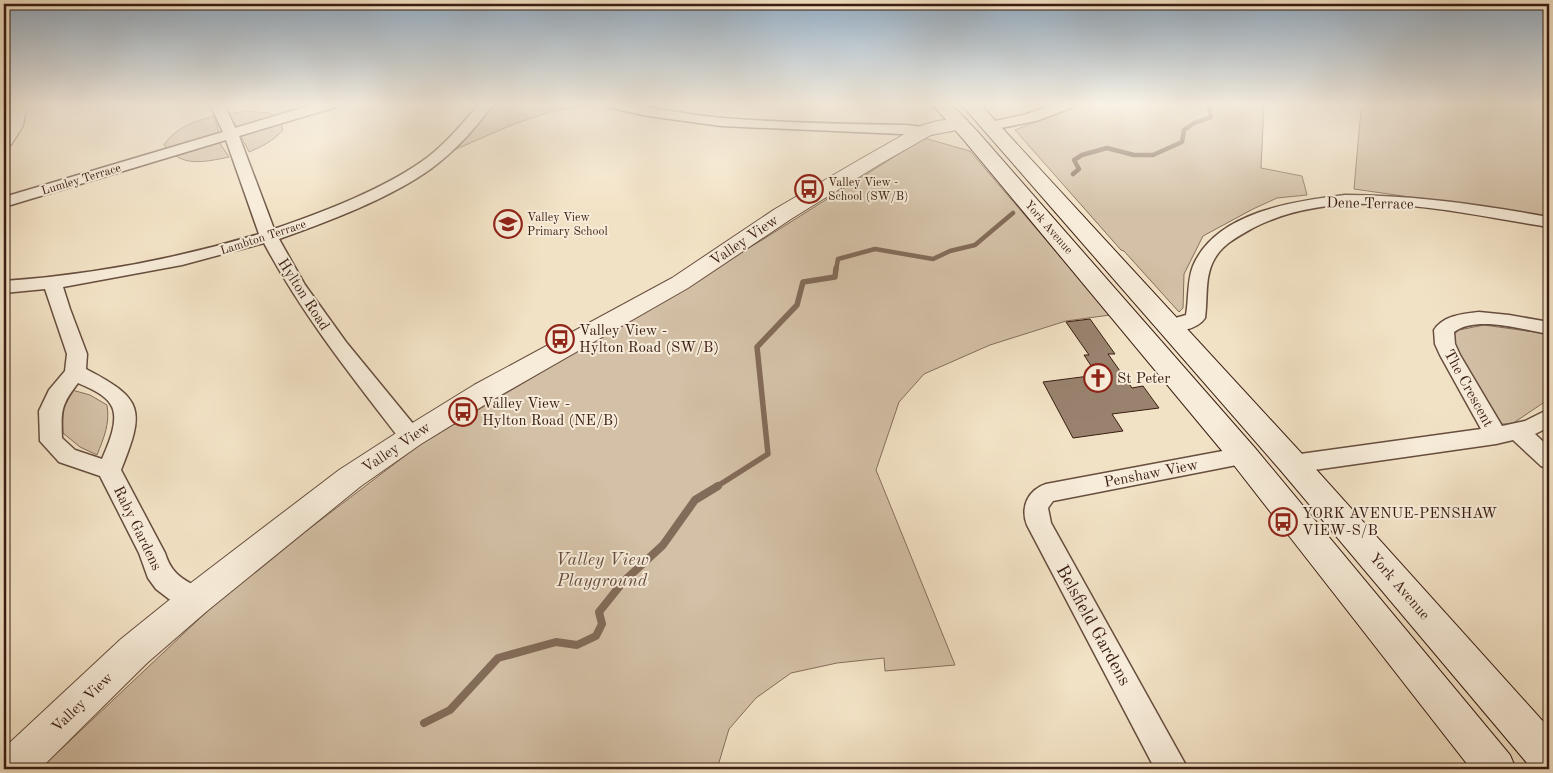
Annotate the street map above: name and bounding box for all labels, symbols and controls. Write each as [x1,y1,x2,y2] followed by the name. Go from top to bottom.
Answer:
[40,162,123,198] street label: Lumley Terrace
[794,174,824,204] bus stop icon: Valley View - School (SW/B)
[828,177,909,203] place label: Valley View - School (SW/B)
[1326,196,1414,213] street label: Dene Terrace
[1022,199,1075,257] street label: York Avenue
[493,209,523,239] school or university icon: Valley View Primary School
[527,212,608,238] place label: Valley View Primary School
[708,213,782,269] street label: Valley View
[219,218,308,257] street label: Lambton Terrace
[274,256,332,334] street label: Hylton Road
[545,324,575,354] bus stop icon: Valley View - Hylton Road (SW/B)
[579,324,719,356] place label: Valley View - Hylton Road (SW/B)
[1440,347,1495,430] street label: The Crescent
[1083,363,1113,393] church icon: St Peter
[1117,372,1170,387] place label: St Peter
[448,397,478,427] bus stop icon: Valley View - Hylton Road (NE/B)
[482,397,619,429] place label: Valley View - Hylton Road (NE/B)
[360,420,434,476] street label: Valley View
[1103,458,1200,491] street label: Penshaw View
[110,484,163,573] street label: Raby Gardens
[1268,507,1298,537] bus stop icon: YORK AVENUE-PENSHAW VIEW-S/B
[1302,507,1497,539] place label: YORK AVENUE-PENSHAW VIEW-S/B
[555,551,649,590] park label: Valley View Playground
[1366,551,1432,623] street label: York Avenue
[1053,562,1134,689] street label: Belsfield Gardens
[50,670,117,736] street label: Valley View

